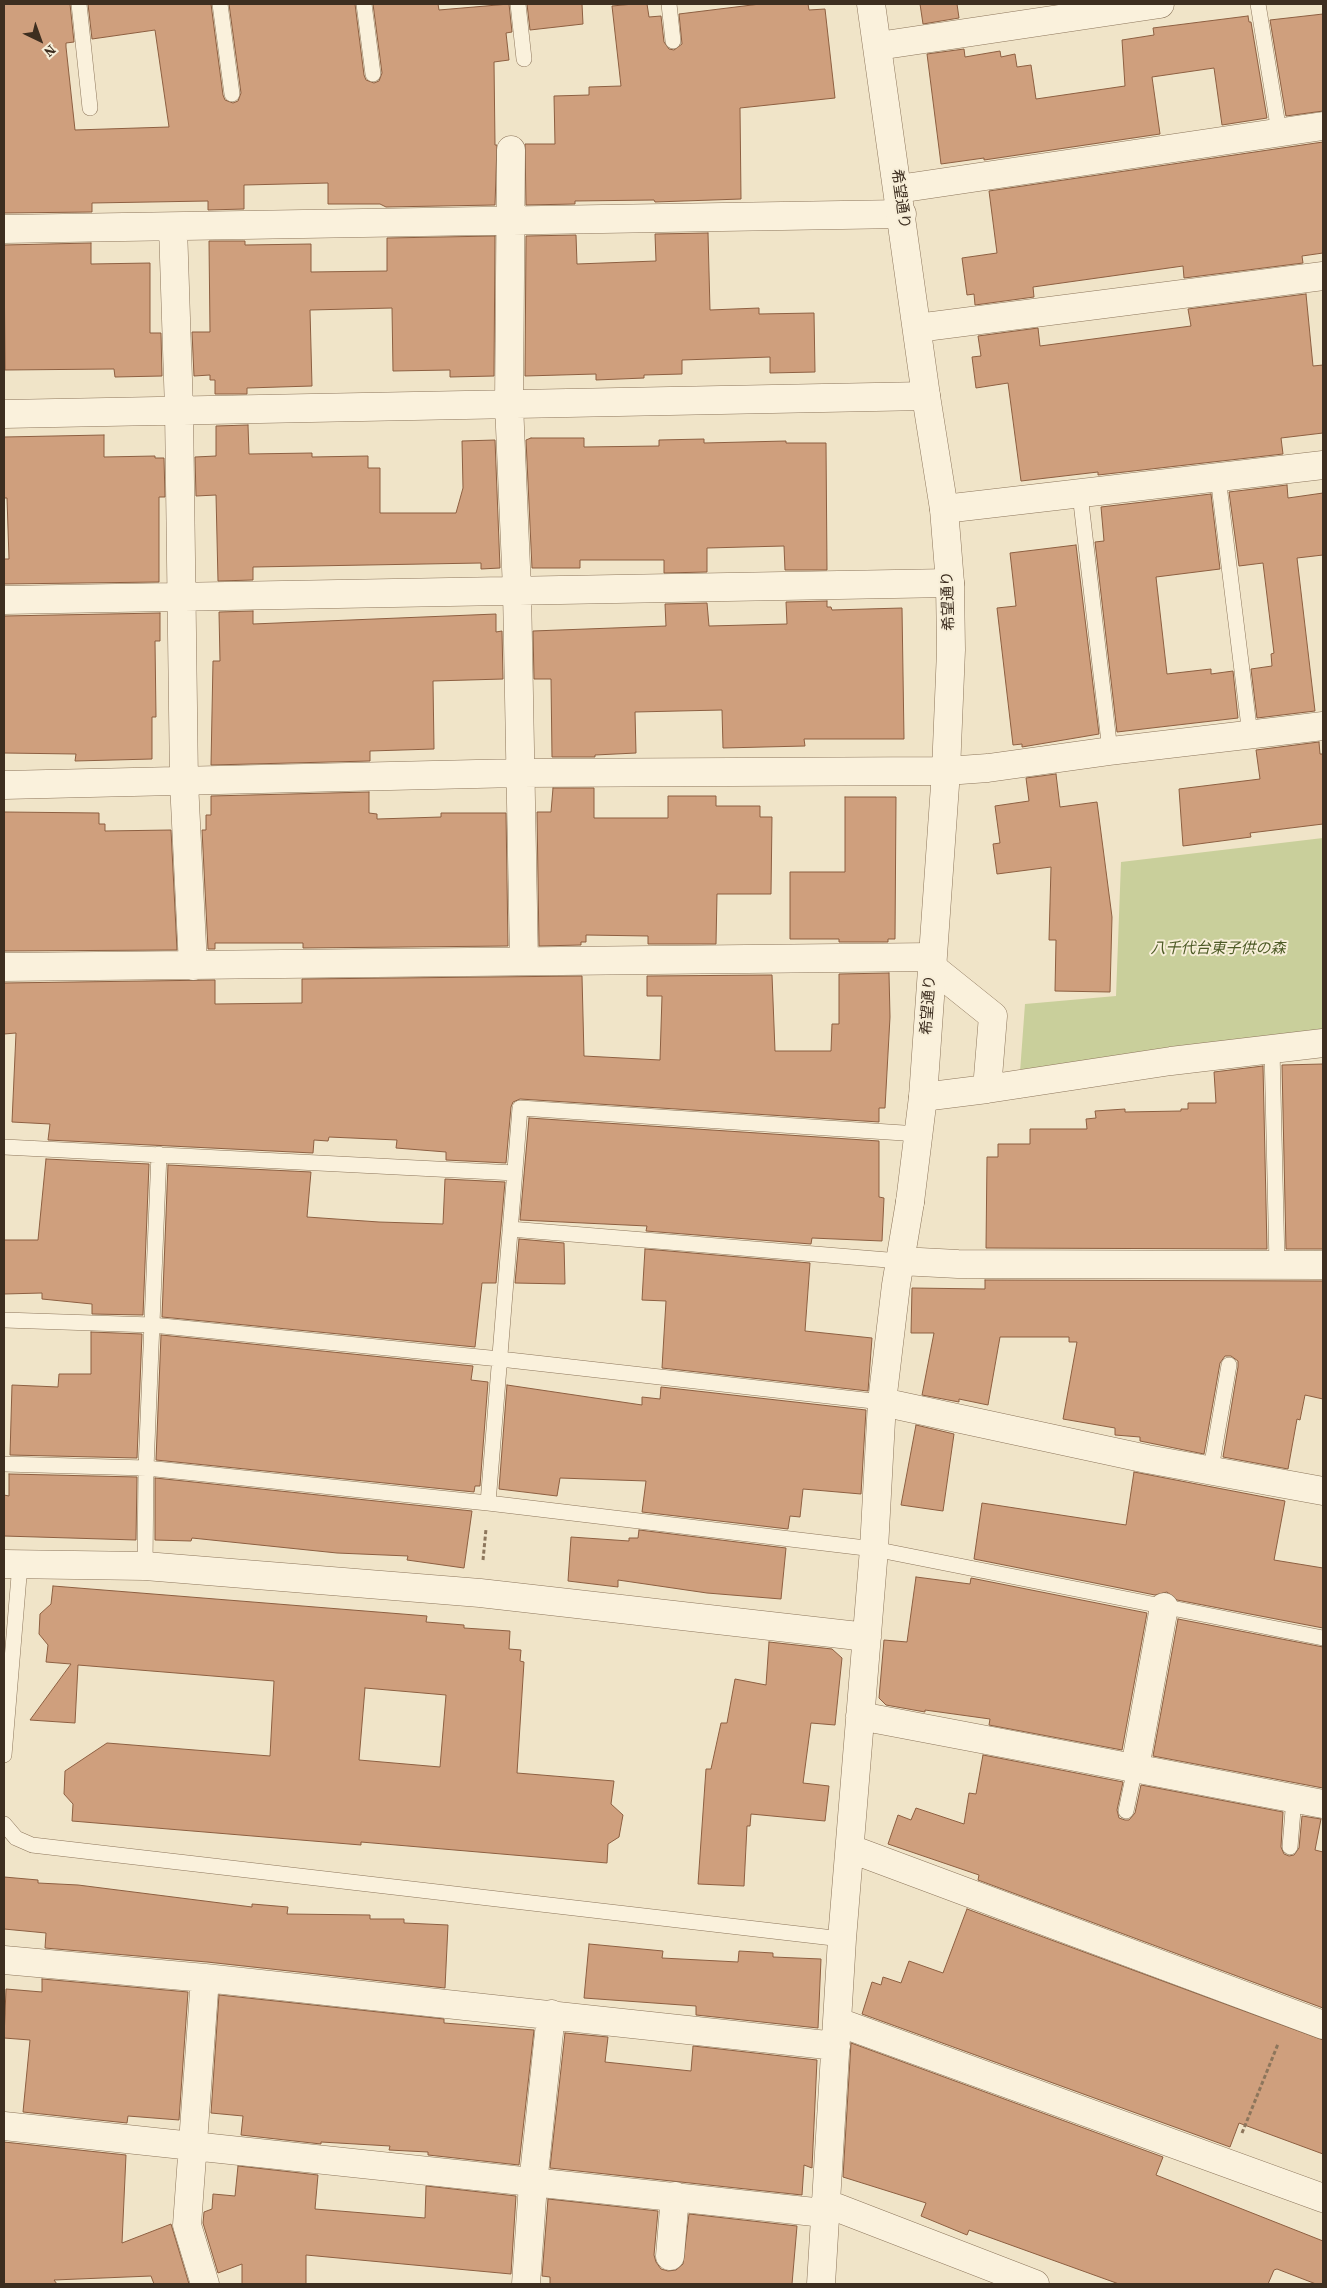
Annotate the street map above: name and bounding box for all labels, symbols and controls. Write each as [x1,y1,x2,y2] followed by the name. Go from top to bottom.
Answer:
[15,15,65,65] north arrow
[40,40,61,62] text: N
[887,168,913,230] street label: 希望通り
[939,571,959,631] street label: 希望通り
[1151,940,1285,958] park label: 八千代台東子供の森
[918,974,940,1036] street label: 希望通り

